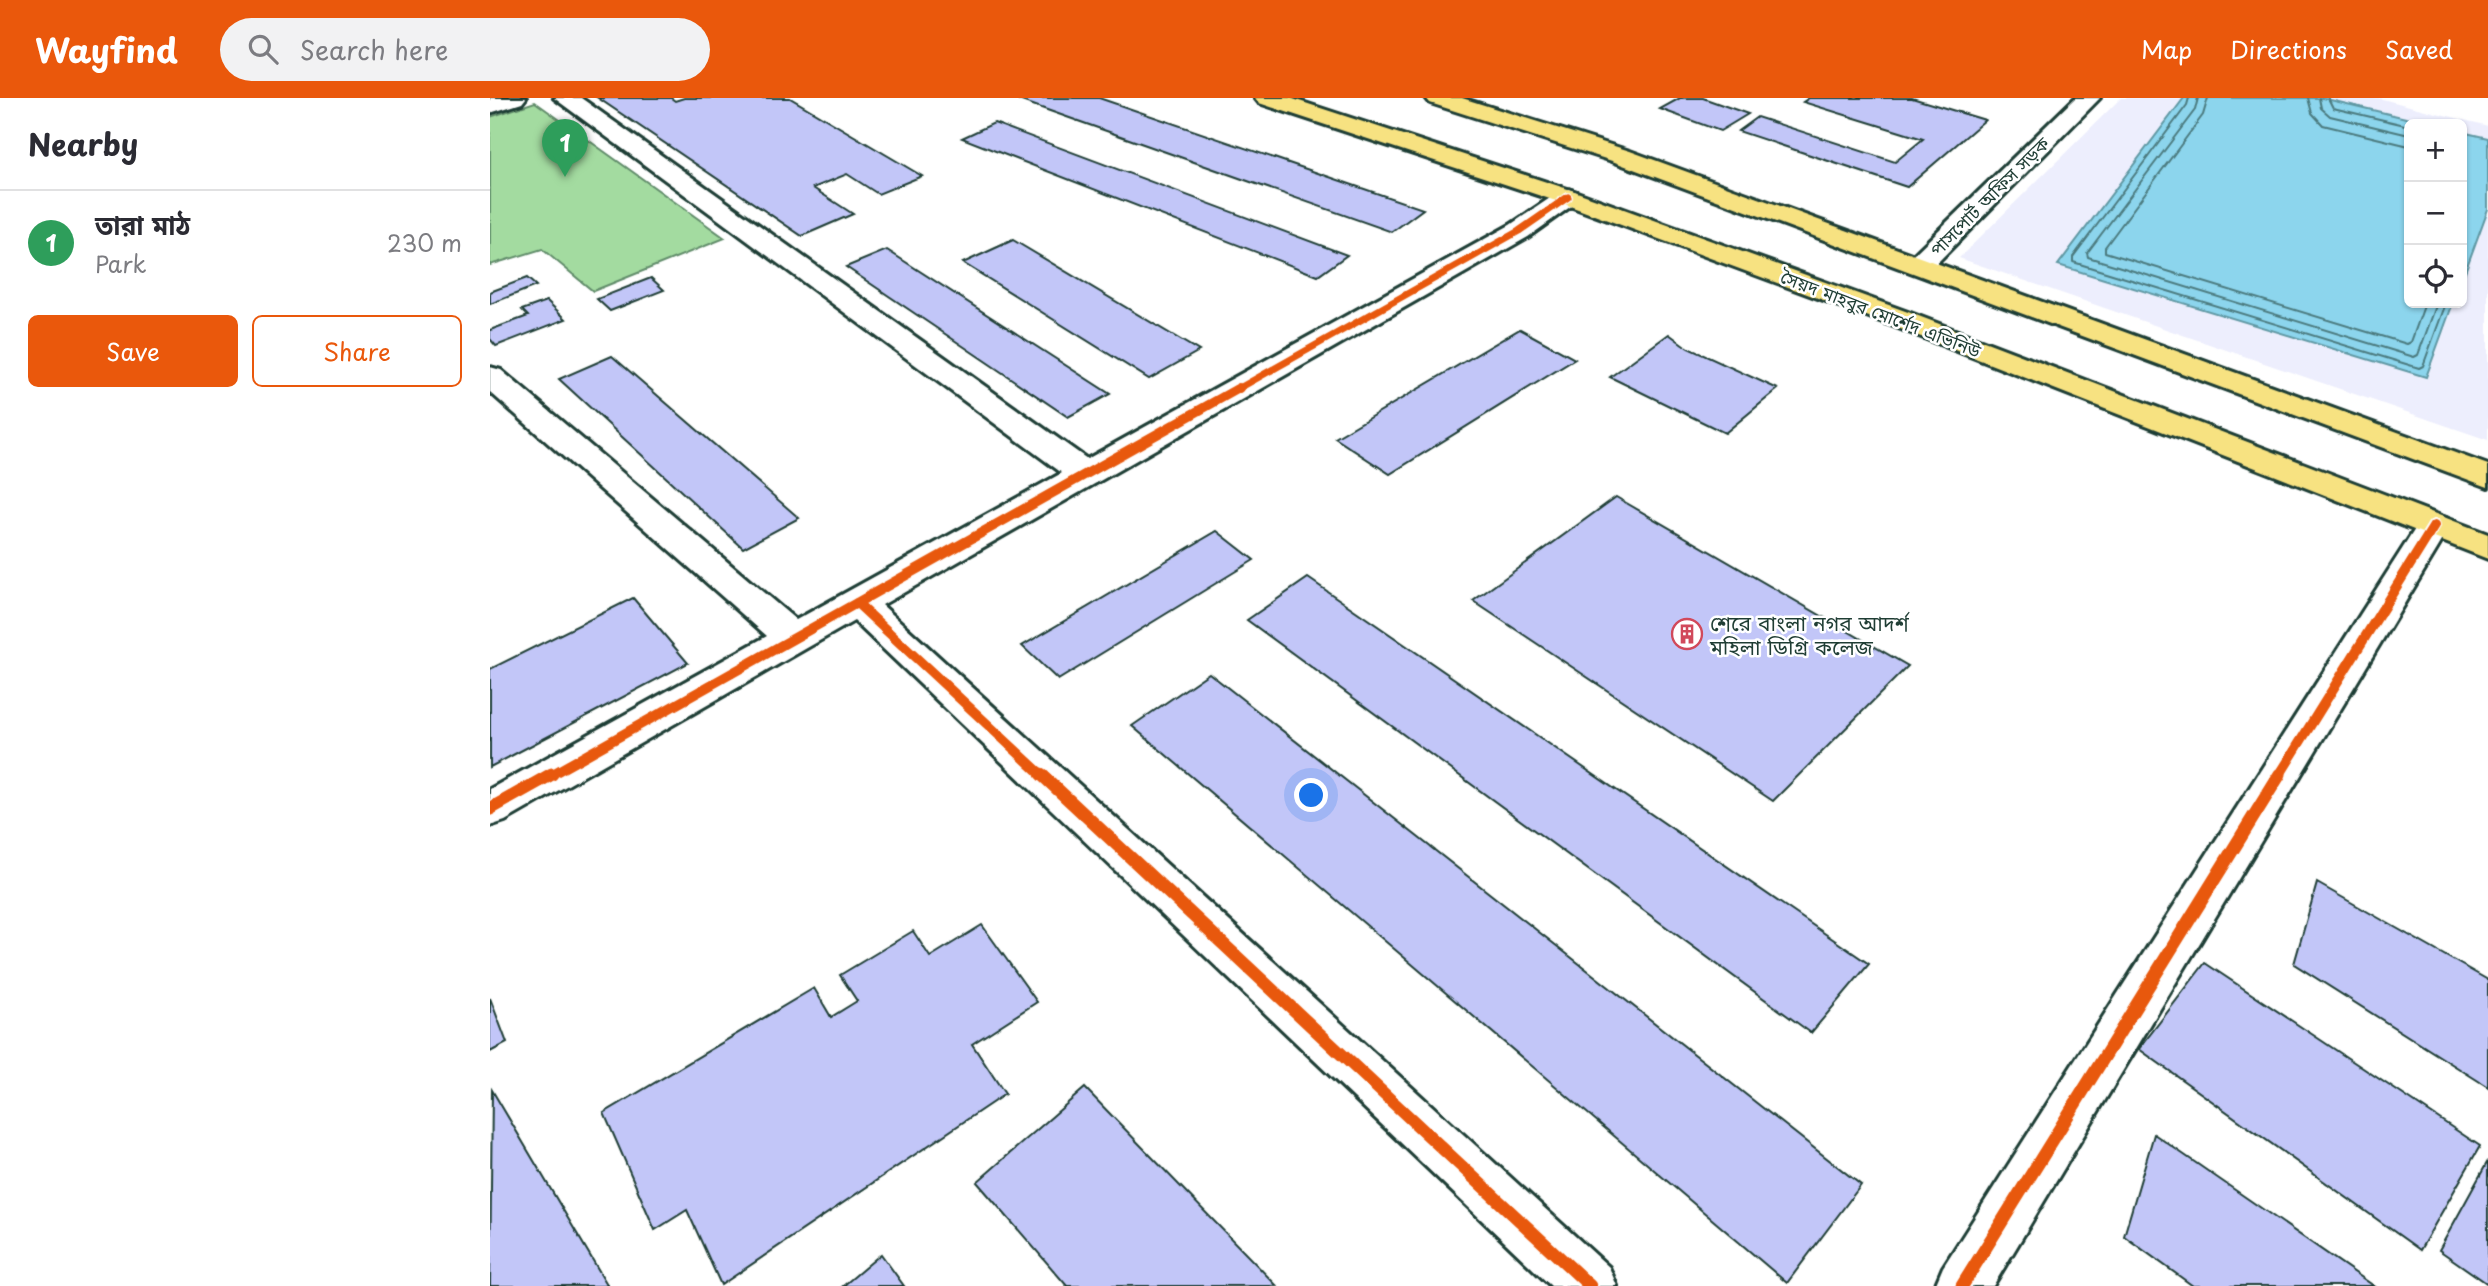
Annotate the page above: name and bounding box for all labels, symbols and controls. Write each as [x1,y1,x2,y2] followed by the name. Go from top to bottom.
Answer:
[220,18,710,81] search box
[35,24,178,74] text: Wayfind
[244,30,282,68] icon: search
[300,30,448,69] text: Search here
[2141,31,2192,67] text: Map
[2230,31,2347,67] text: Directions
[2385,31,2453,67] text: Saved
[542,119,588,177] pin: 1
[2404,119,2467,308] map controls
[2404,119,2467,182] button: +
[28,121,138,166] text: Nearby
[1923,130,2055,262] street label: পাসপোর্ট অফিস সড়ক
[2404,182,2467,245] button: −
[95,205,190,244] text: তারা মাঠ
[46,225,57,260] text: 1
[387,225,462,260] text: 230 m
[2404,245,2467,308] button: locate
[95,246,146,281] text: Park
[1776,262,1985,364] street label: সৈয়দ মাহবুব মোর্শেদ এভিনিউ
[28,315,238,387] button: Save
[252,315,462,387] button: Share
[1709,606,1910,662] place label: শেরে বাংলা নগর আদর্শ মহিলা ডিগ্রি কলেজ
[1670,617,1704,651] building icon: শেরে বাংলা নগর আদর্শ মহিলা ডিগ্রি কলেজ
[1294,778,1328,812] your location

